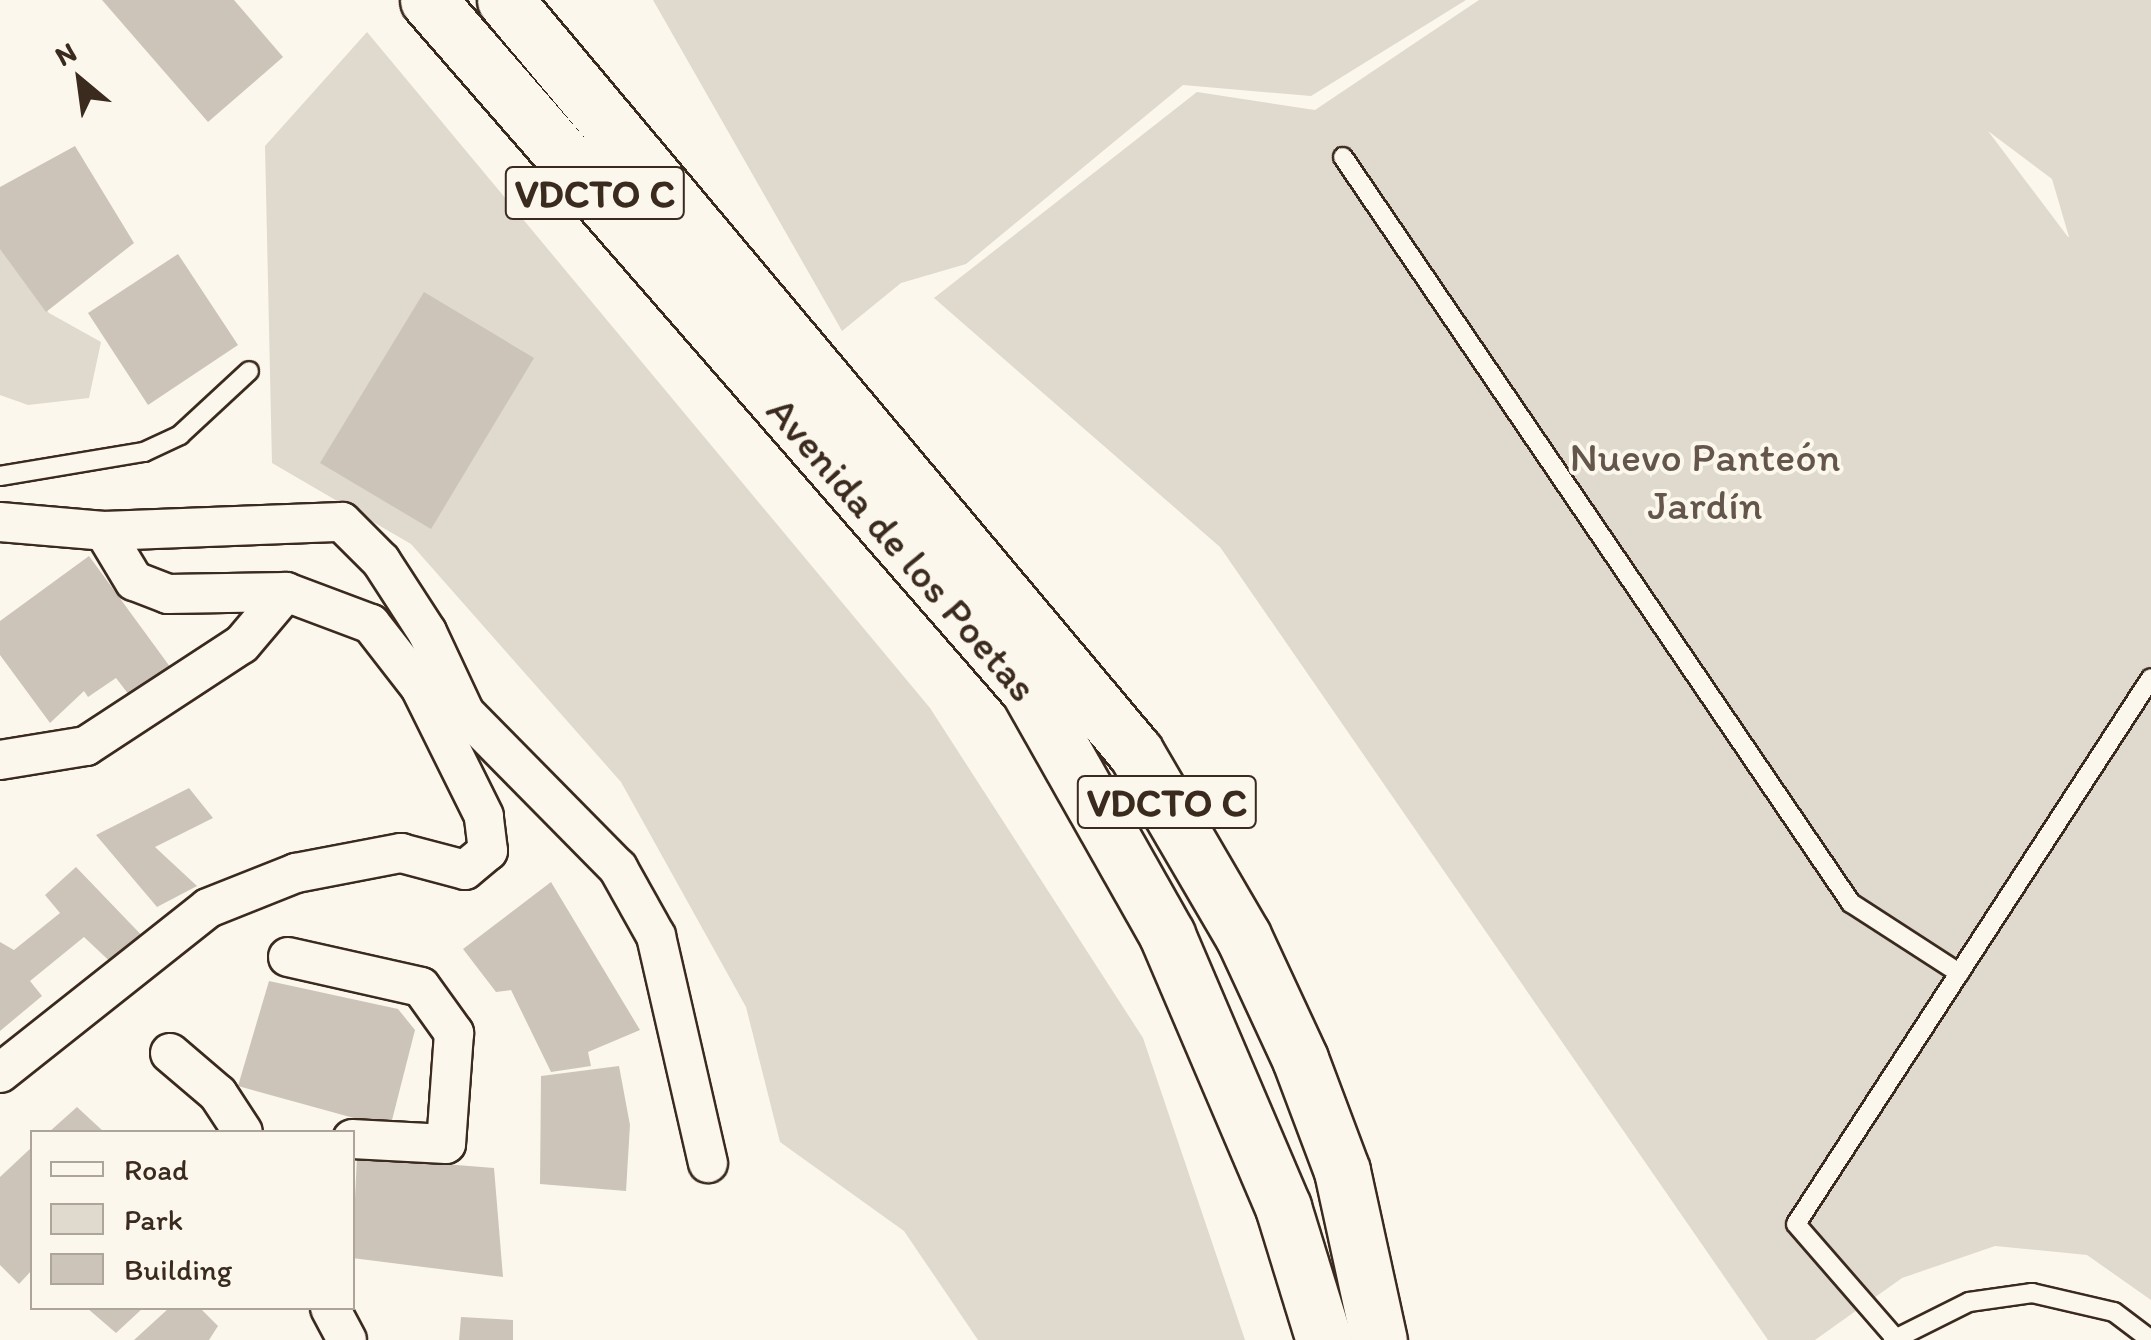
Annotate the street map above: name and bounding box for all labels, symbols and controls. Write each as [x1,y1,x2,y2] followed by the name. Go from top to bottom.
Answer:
[30,30,130,130] north arrow
[49,34,82,73] text: N
[502,158,688,228] road number: VDCTO C
[756,386,1048,712] street label: Avenida de los Poetas
[1570,432,1840,530] park label: Nuevo Panteón Jardín
[1074,767,1260,837] road number: VDCTO C
[30,1130,355,1310] legend
[124,1151,189,1188] text: Road
[124,1201,183,1238] text: Park
[124,1251,232,1288] text: Building

